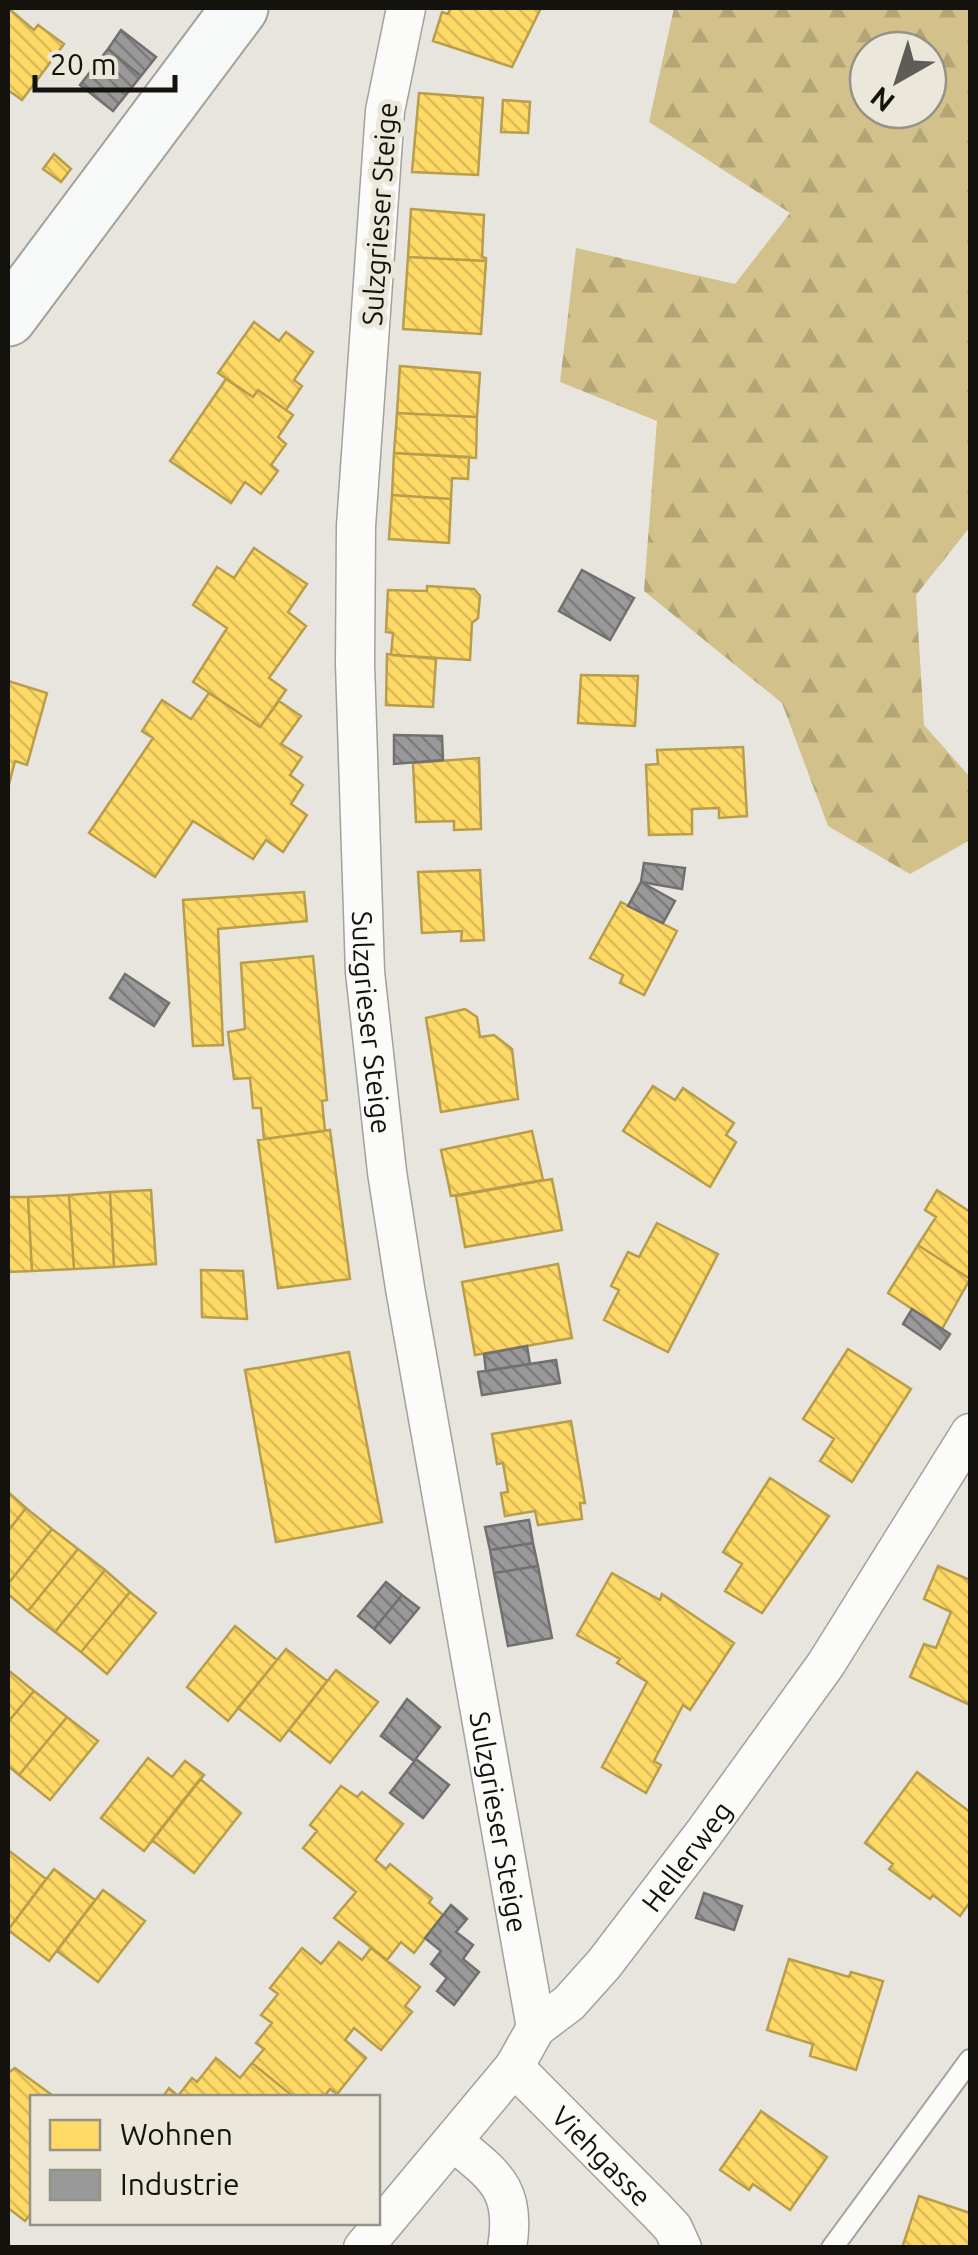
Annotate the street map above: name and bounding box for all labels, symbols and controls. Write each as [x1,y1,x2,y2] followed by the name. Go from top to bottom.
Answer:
[35,30,175,92] scale bar
[848,30,948,130] north arrow
[50,47,117,81] text: 20 m
[864,81,900,118] text: N
[356,101,402,327] street label: Sulzgrieser Steige
[348,910,398,1135] street label: Sulzgrieser Steige
[465,1709,534,1935] street label: Sulzgrieser Steige
[635,1795,737,1917] street label: Hellerweg
[30,2095,380,2225] legend
[546,2100,658,2212] street label: Viehgasse
[120,2117,233,2151] text: Wohnen
[120,2167,240,2201] text: Industrie

